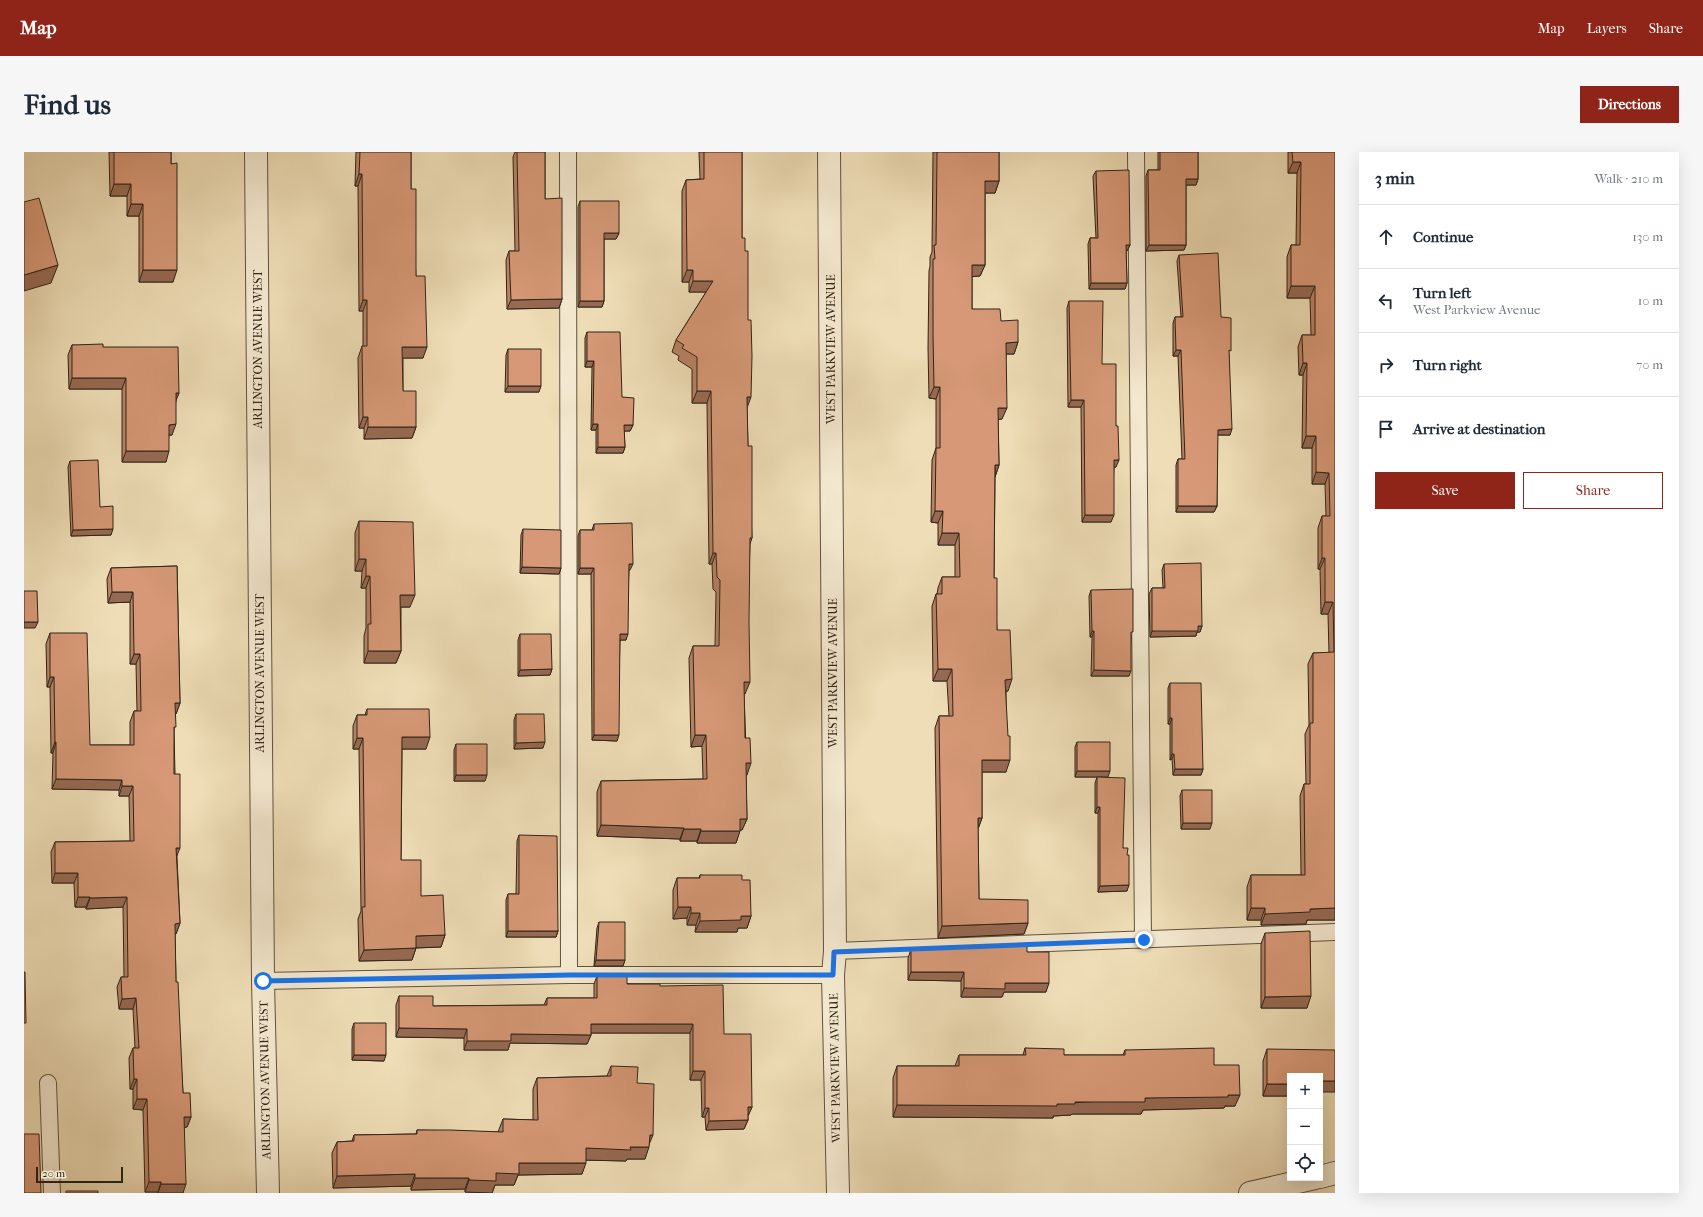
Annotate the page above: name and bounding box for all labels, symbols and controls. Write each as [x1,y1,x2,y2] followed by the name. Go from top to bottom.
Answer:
[20,17,56,39] text: Map
[1538,20,1565,37] text: Map
[1587,20,1627,37] text: Layers
[1649,20,1683,37] text: Share
[1580,86,1679,123] button: Directions
[24,88,111,121] text: Find us
[1375,168,1415,188] text: 3 min
[1595,171,1663,186] text: Walk · 210 m
[1375,226,1397,248] icon: ahead
[1413,228,1473,246] text: Continue
[1632,229,1663,244] text: 130 m
[251,269,265,429] street label: ARLINGTON AVENUE WEST
[824,274,838,425] street label: WEST PARKVIEW AVENUE
[1413,284,1471,302] text: Turn left
[1375,290,1397,312] icon: left
[1638,293,1663,308] text: 10 m
[1413,302,1540,317] text: West Parkview Avenue
[1375,354,1397,376] icon: right
[1413,356,1482,374] text: Turn right
[1636,357,1663,372] text: 70 m
[1375,418,1397,440] icon: arrive
[1413,420,1545,438] text: Arrive at destination
[1375,472,1515,509] button: Save
[1523,472,1663,509] button: Share
[253,593,267,753] street label: ARLINGTON AVENUE WEST
[826,598,840,749] street label: WEST PARKVIEW AVENUE
[1135,931,1153,949] route end
[254,972,272,990] route start
[827,993,843,1144] street label: WEST PARKVIEW AVENUE
[257,1000,273,1161] street label: ARLINGTON AVENUE WEST
[1287,1073,1323,1181] map controls
[1287,1073,1323,1109] button: +
[1287,1109,1323,1145] button: −
[1287,1145,1323,1181] button: locate
[36,1165,123,1184] scale bar
[42,1167,65,1180] text: 20 m

